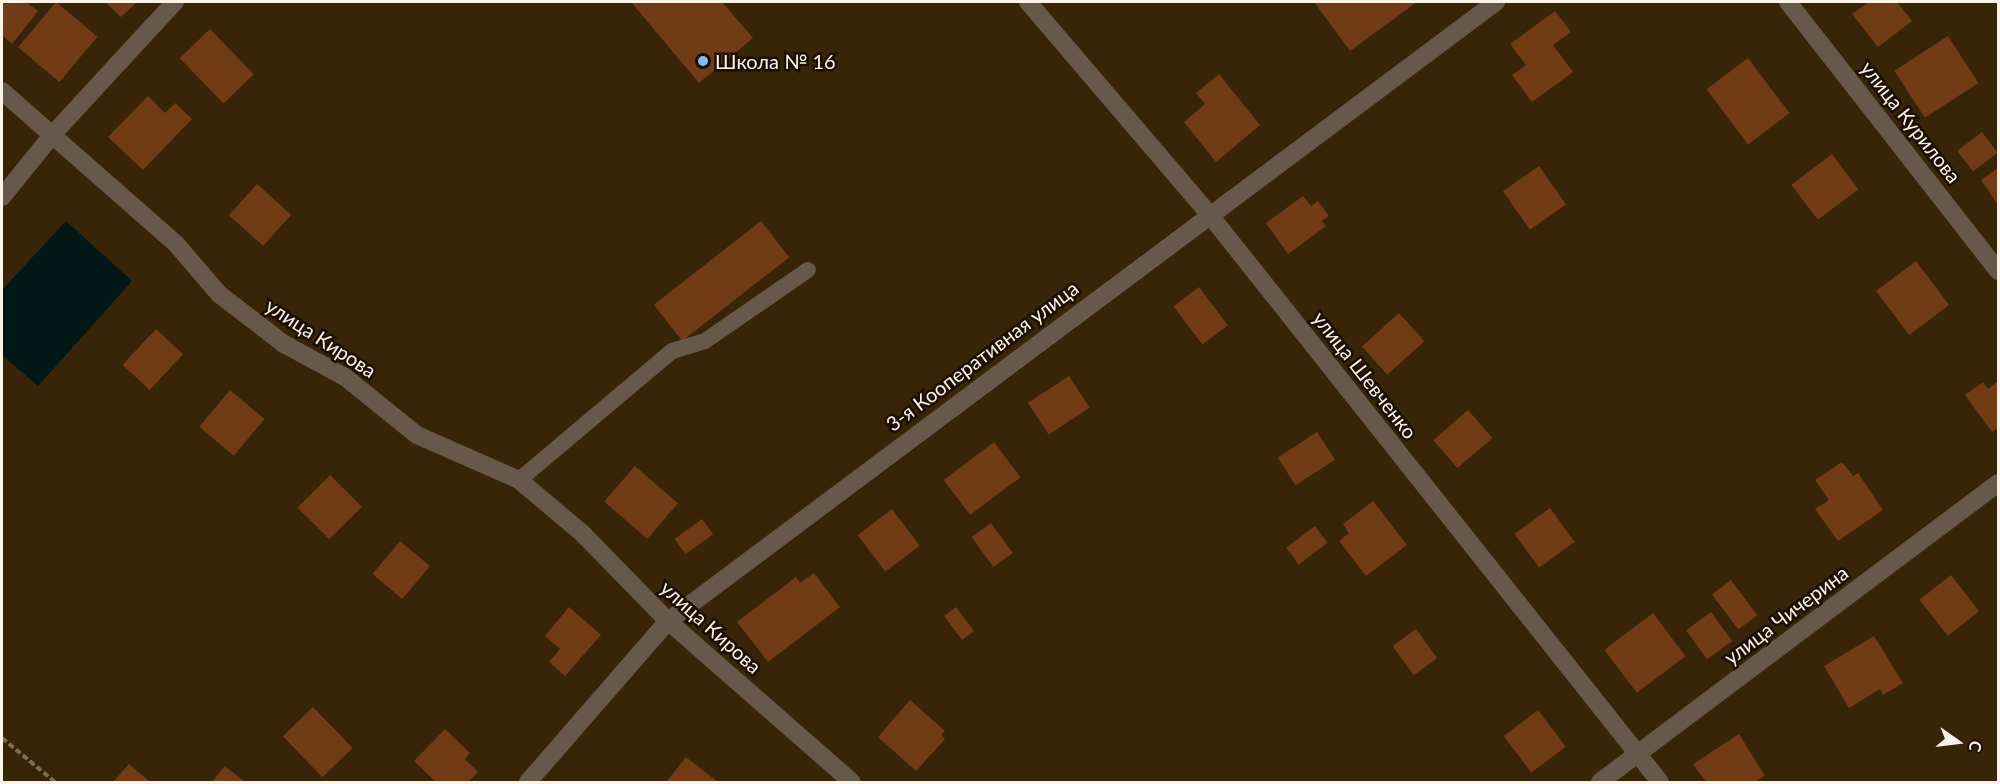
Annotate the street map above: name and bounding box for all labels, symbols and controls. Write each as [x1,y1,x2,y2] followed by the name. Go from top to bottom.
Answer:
[715,49,836,73] place label: Школа № 16
[696,54,710,68] marker: Школа № 16
[1856,56,1966,188] street label: улица Курилова
[881,276,1083,436] street label: 3-я Кооперативная улица
[261,293,381,383] street label: улица Кирова
[1308,307,1422,443] street label: улица Шевченко
[1719,561,1853,669] street label: улица Чичерина
[656,576,766,678] street label: улица Кирова
[1928,712,1988,772] north arrow
[1965,739,1986,754] text: С

